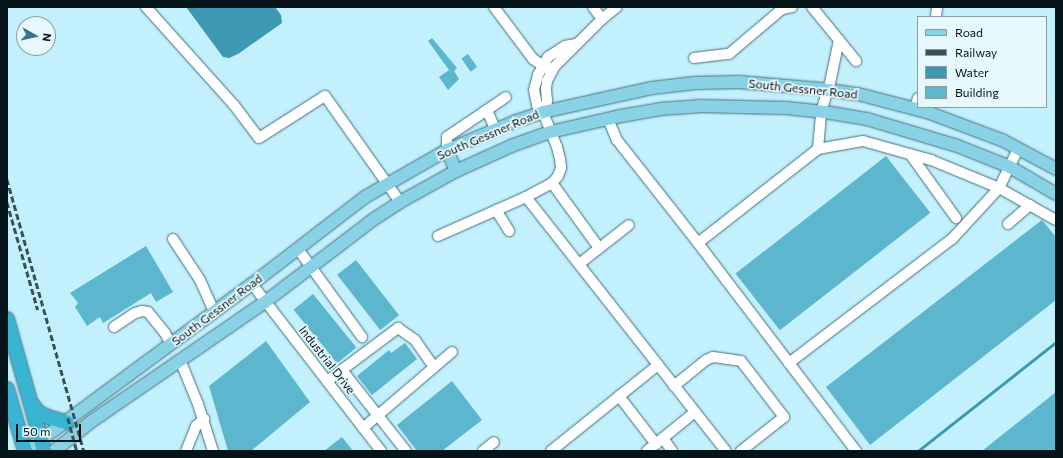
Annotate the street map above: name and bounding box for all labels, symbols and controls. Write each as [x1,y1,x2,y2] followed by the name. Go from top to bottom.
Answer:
[16,16,56,56] north arrow
[917,16,1047,108] legend
[955,25,983,39] text: Road
[40,33,54,43] text: N
[955,45,997,59] text: Railway
[955,65,989,79] text: Water
[748,76,858,102] street label: South Gessner Road
[955,85,999,99] text: Building
[435,107,541,163] street label: South Gessner Road
[169,271,265,349] street label: South Gessner Road
[296,323,358,397] street label: Industrial Drive
[18,416,83,442] scale bar
[23,424,51,438] text: 50 m

